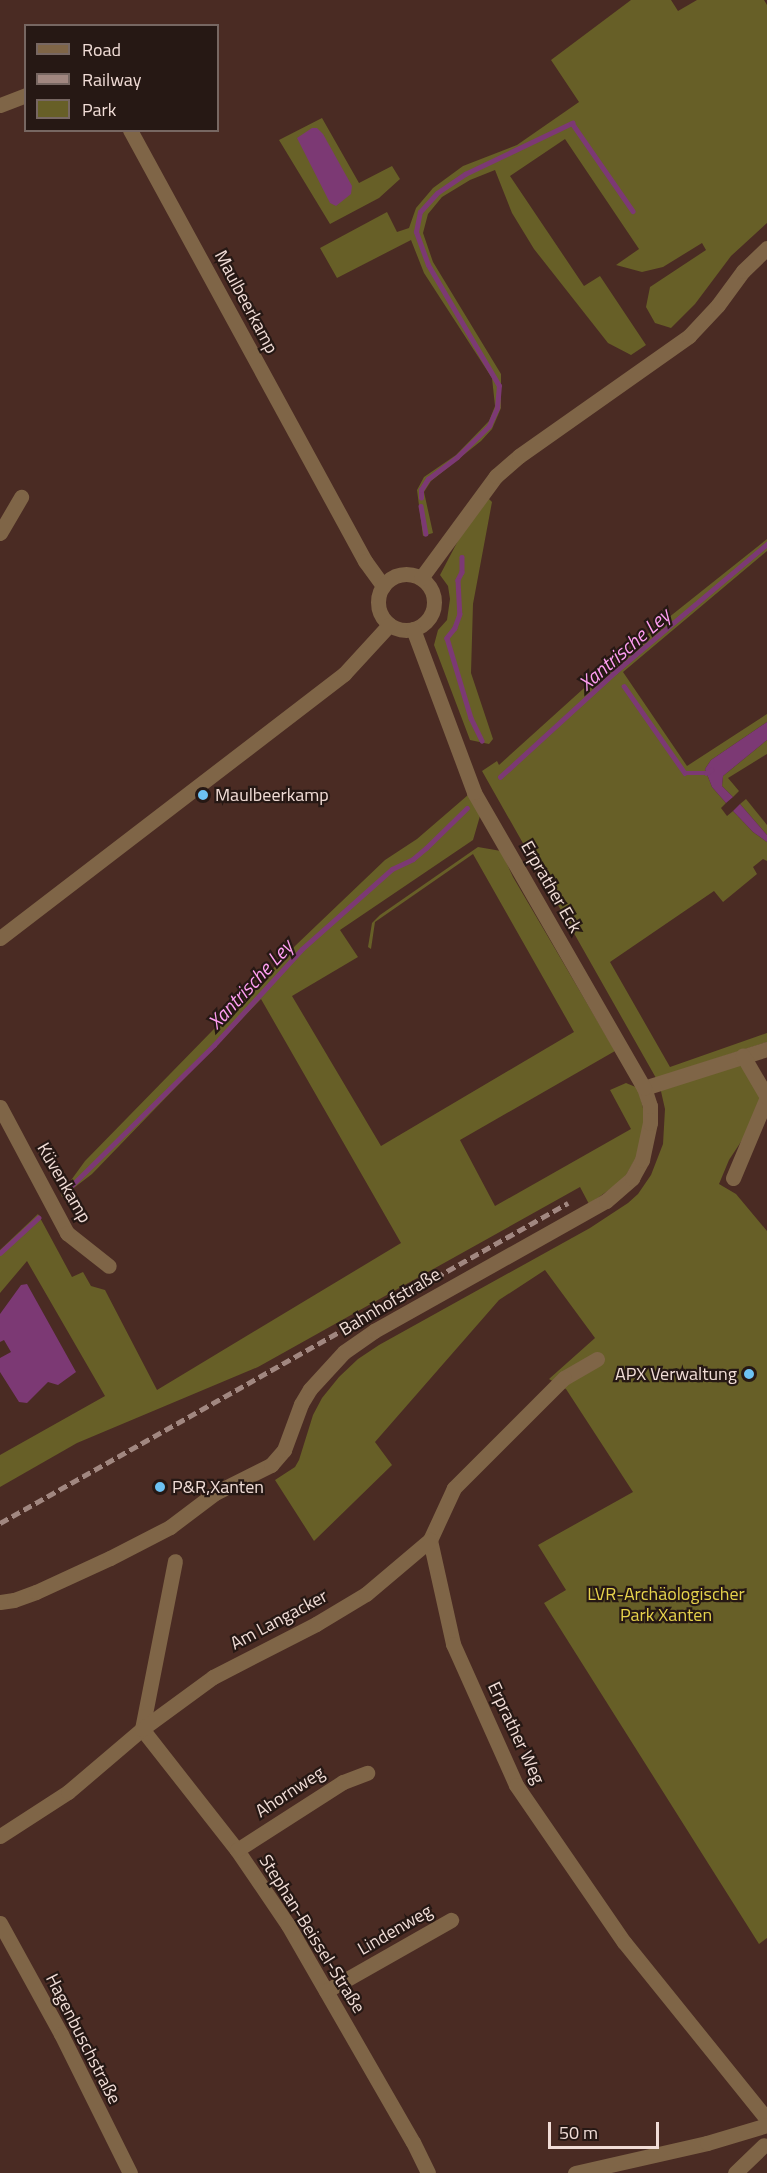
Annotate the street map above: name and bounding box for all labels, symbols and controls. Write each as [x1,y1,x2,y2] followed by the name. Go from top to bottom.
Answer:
[24,24,219,132] legend
[82,36,121,63] text: Road
[82,66,141,93] text: Railway
[82,96,116,123] text: Park
[210,247,282,357] street label: Maulbeerkamp
[573,603,675,695] water label: Xantrische Ley
[215,784,329,806] place label: Maulbeerkamp
[196,788,210,802] marker: Maulbeerkamp
[516,837,586,937] street label: Erprather Eck
[203,934,297,1034] water label: Xantrische Ley
[32,1139,96,1227] street label: Küvenkamp
[336,1263,444,1341] street label: Bahnhofstraße
[615,1363,737,1385] place label: APX Verwaltung
[742,1367,756,1381] marker: APX Verwaltung
[172,1476,264,1498] place label: P&R,Xanten
[153,1480,167,1494] marker: P&R,Xanten
[587,1584,745,1626] park label: LVR-Archäologischer Park Xanten
[227,1585,331,1655] street label: Am Langacker
[483,1679,549,1787] street label: Erprather Weg
[252,1762,328,1822] street label: Ahornweg
[254,1851,370,2017] street label: Stephan-Beissel-Straße
[354,1900,436,1960] street label: Lindenweg
[41,1970,125,2108] street label: Hagenbuschstraße
[551,2110,662,2148] scale bar
[559,2119,598,2146] text: 50 m

